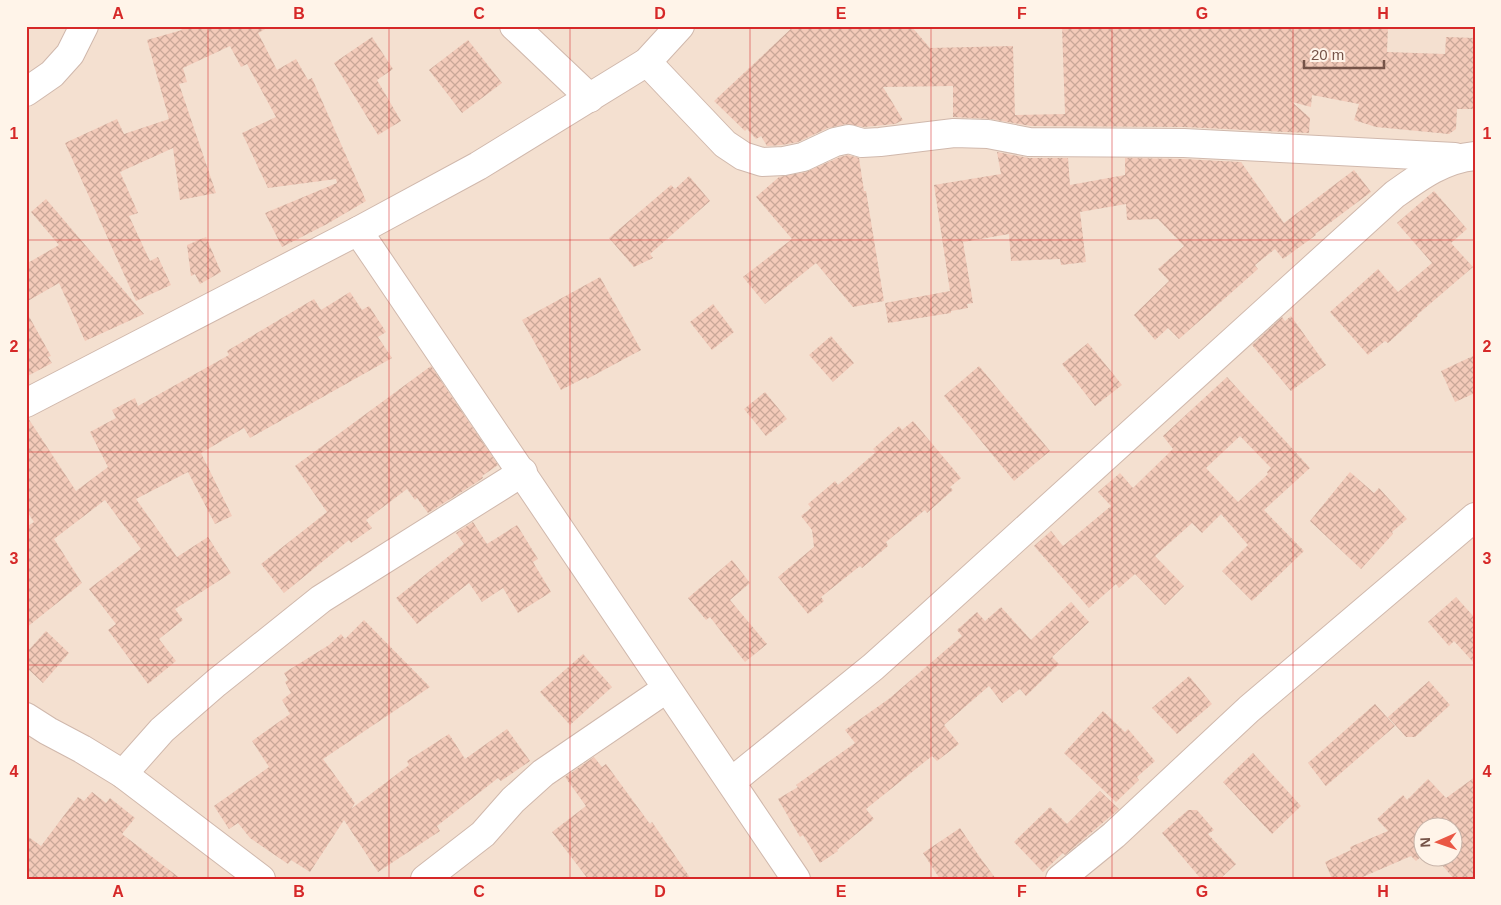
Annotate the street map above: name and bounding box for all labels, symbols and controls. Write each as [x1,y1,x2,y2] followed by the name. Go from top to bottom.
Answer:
[112,5,124,22] text: A
[293,5,305,22] text: B
[473,5,485,22] text: C
[654,5,666,22] text: D
[836,5,847,22] text: E
[1017,5,1027,22] text: F
[1196,5,1208,22] text: G
[1377,5,1389,22] text: H
[1304,38,1384,70] scale bar
[1311,46,1344,63] text: 20 m
[10,125,19,142] text: 1
[1483,125,1492,142] text: 1
[10,338,19,355] text: 2
[1483,338,1492,355] text: 2
[10,550,19,567] text: 3
[1483,550,1492,567] text: 3
[10,763,19,780] text: 4
[1483,763,1492,780] text: 4
[1414,818,1464,868] north arrow
[1417,837,1433,848] text: N
[112,883,124,900] text: A
[293,883,305,900] text: B
[473,883,485,900] text: C
[654,883,666,900] text: D
[836,883,847,900] text: E
[1017,883,1027,900] text: F
[1196,883,1208,900] text: G
[1377,883,1389,900] text: H

